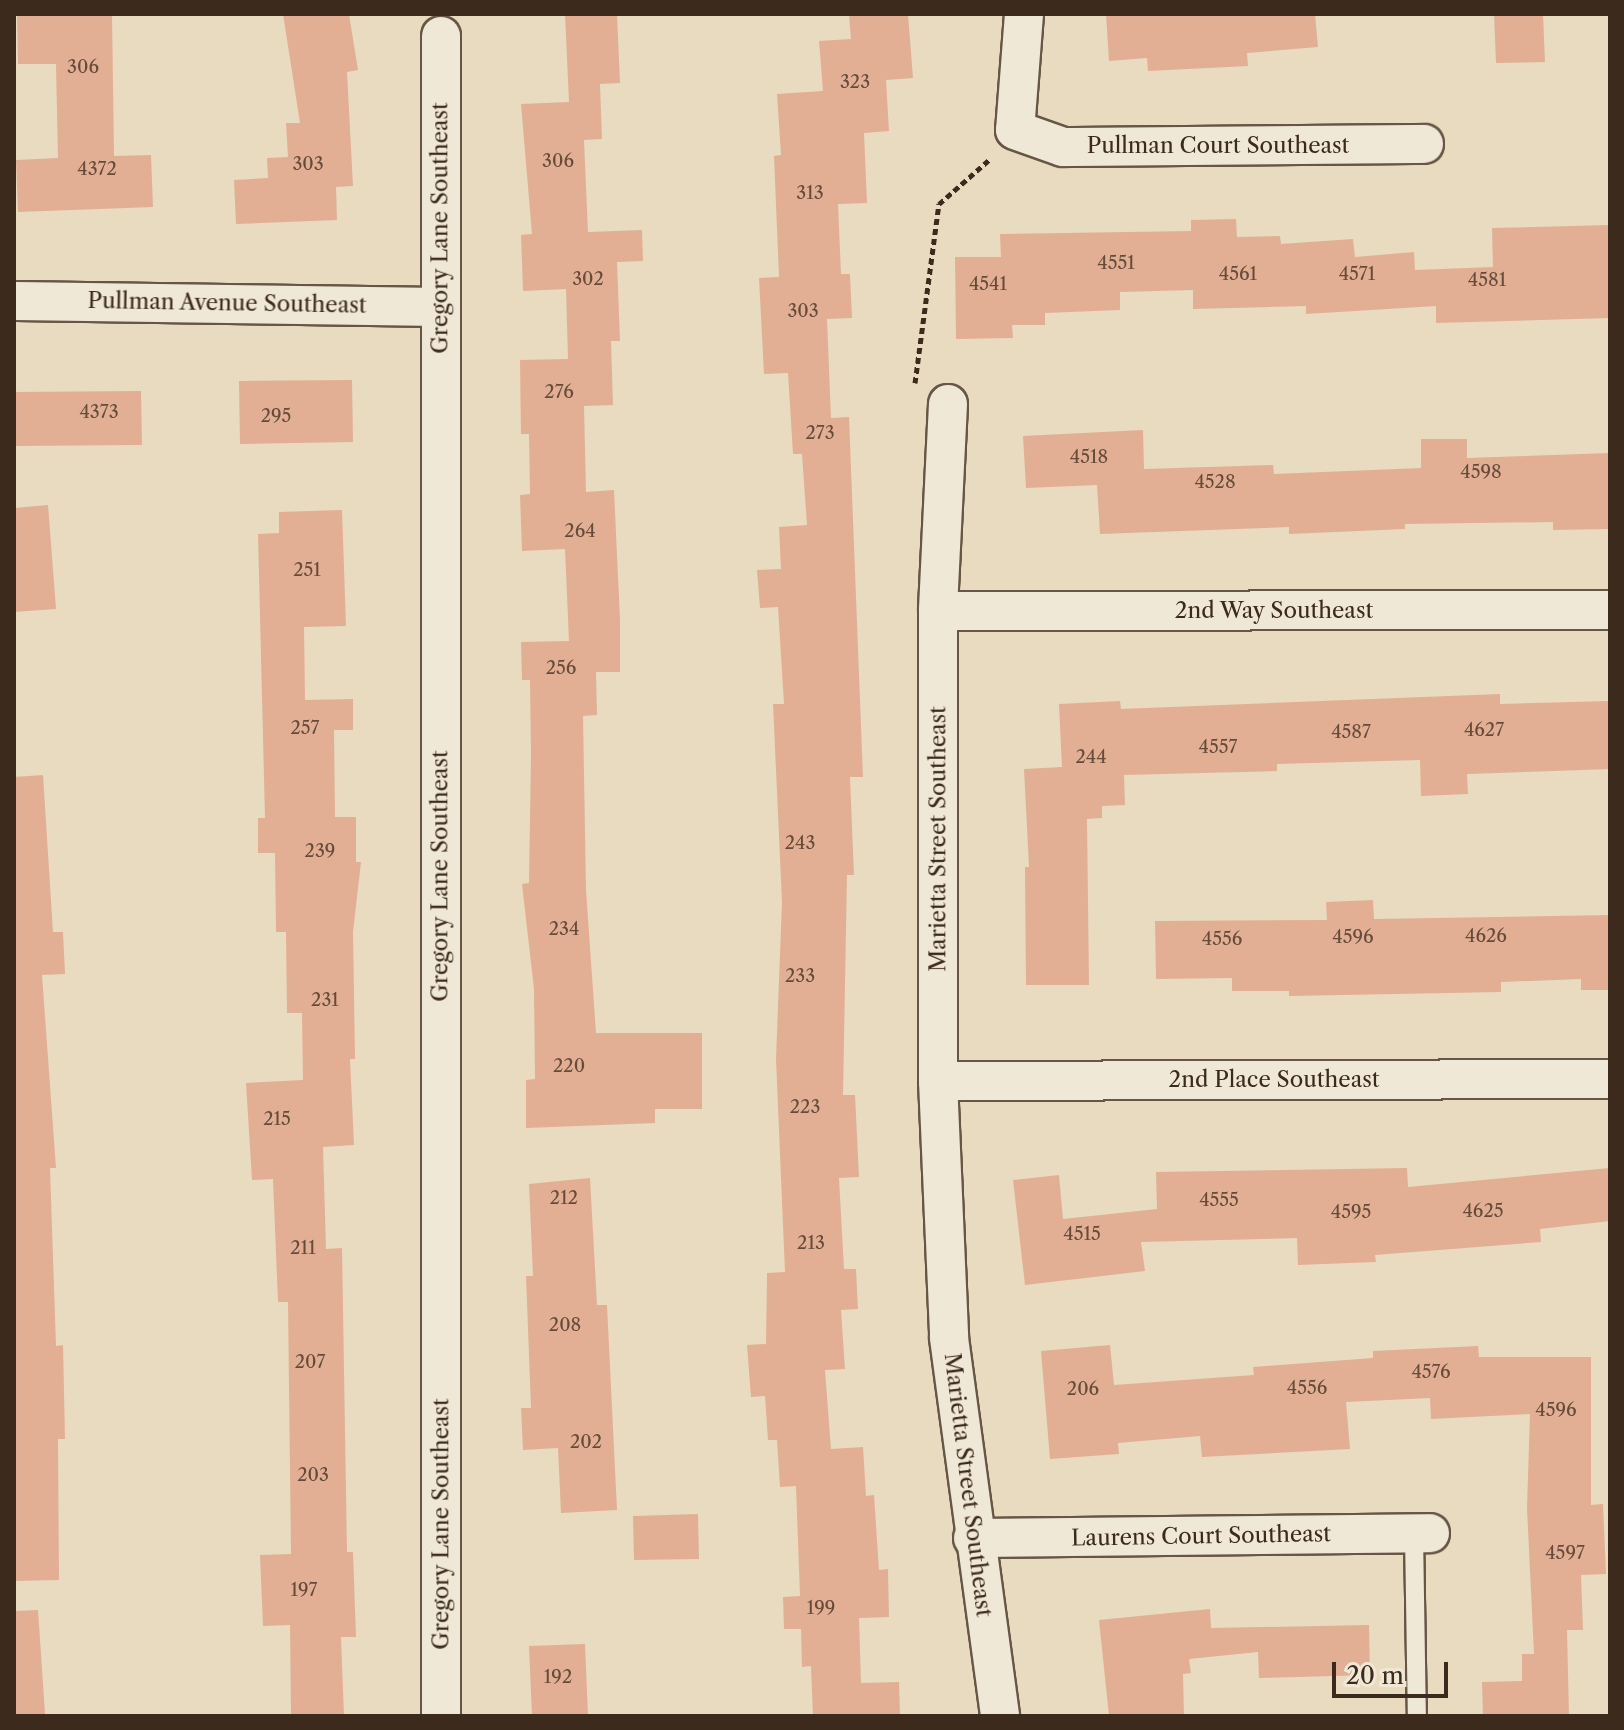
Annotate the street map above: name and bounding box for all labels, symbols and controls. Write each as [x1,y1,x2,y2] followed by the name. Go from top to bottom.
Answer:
[67,56,99,78] house number: 306
[840,71,870,93] house number: 323
[427,102,453,354] street label: Gregory Lane Southeast
[1087,133,1349,159] street label: Pullman Court Southeast
[542,150,574,172] house number: 306
[292,153,324,175] house number: 303
[77,158,117,180] house number: 4372
[796,182,824,204] house number: 313
[1097,252,1135,274] house number: 4551
[1219,263,1257,285] house number: 4561
[1339,263,1375,285] house number: 4571
[572,268,604,290] house number: 302
[1468,269,1506,291] house number: 4581
[969,273,1007,295] house number: 4541
[87,287,367,319] street label: Pullman Avenue Southeast
[787,300,819,322] house number: 303
[544,381,574,403] house number: 276
[79,401,119,423] house number: 4373
[261,405,291,427] house number: 295
[805,422,835,444] house number: 273
[1070,446,1108,468] house number: 4518
[1460,461,1502,483] house number: 4598
[1194,471,1236,493] house number: 4528
[564,520,596,542] house number: 264
[293,559,321,581] house number: 251
[1174,598,1374,624] street label: 2nd Way Southeast
[546,657,576,679] house number: 256
[925,706,951,972] street label: Marietta Street Southeast
[291,717,319,739] house number: 257
[1464,719,1504,741] house number: 4627
[1331,721,1371,743] house number: 4587
[1199,736,1237,758] house number: 4557
[1075,746,1107,768] house number: 244
[427,750,453,1002] street label: Gregory Lane Southeast
[785,832,815,854] house number: 243
[305,840,335,862] house number: 239
[549,918,579,940] house number: 234
[1465,925,1507,947] house number: 4626
[1332,926,1374,948] house number: 4596
[1202,928,1242,950] house number: 4556
[785,965,815,987] house number: 233
[311,989,339,1011] house number: 231
[553,1055,585,1077] house number: 220
[1168,1067,1380,1093] street label: 2nd Place Southeast
[790,1096,820,1118] house number: 223
[263,1108,291,1130] house number: 215
[550,1187,578,1209] house number: 212
[1199,1189,1239,1211] house number: 4555
[1462,1200,1504,1222] house number: 4625
[1331,1201,1371,1223] house number: 4595
[1063,1223,1101,1245] house number: 4515
[797,1232,825,1254] house number: 213
[290,1237,316,1259] house number: 211
[549,1314,581,1336] house number: 208
[295,1351,325,1373] house number: 207
[939,1351,997,1619] street label: Marietta Street Southeast
[1411,1361,1451,1383] house number: 4576
[1287,1377,1327,1399] house number: 4556
[1067,1378,1099,1400] house number: 206
[428,1398,454,1650] street label: Gregory Lane Southeast
[1535,1399,1577,1421] house number: 4596
[570,1431,602,1453] house number: 202
[297,1464,329,1486] house number: 203
[1071,1521,1331,1551] street label: Laurens Court Southeast
[1545,1542,1585,1564] house number: 4597
[291,1579,317,1601] house number: 197
[807,1597,835,1619] house number: 199
[1336,1646,1452,1696] scale bar
[1346,1661,1404,1690] text: 20 m
[544,1666,572,1688] house number: 192

